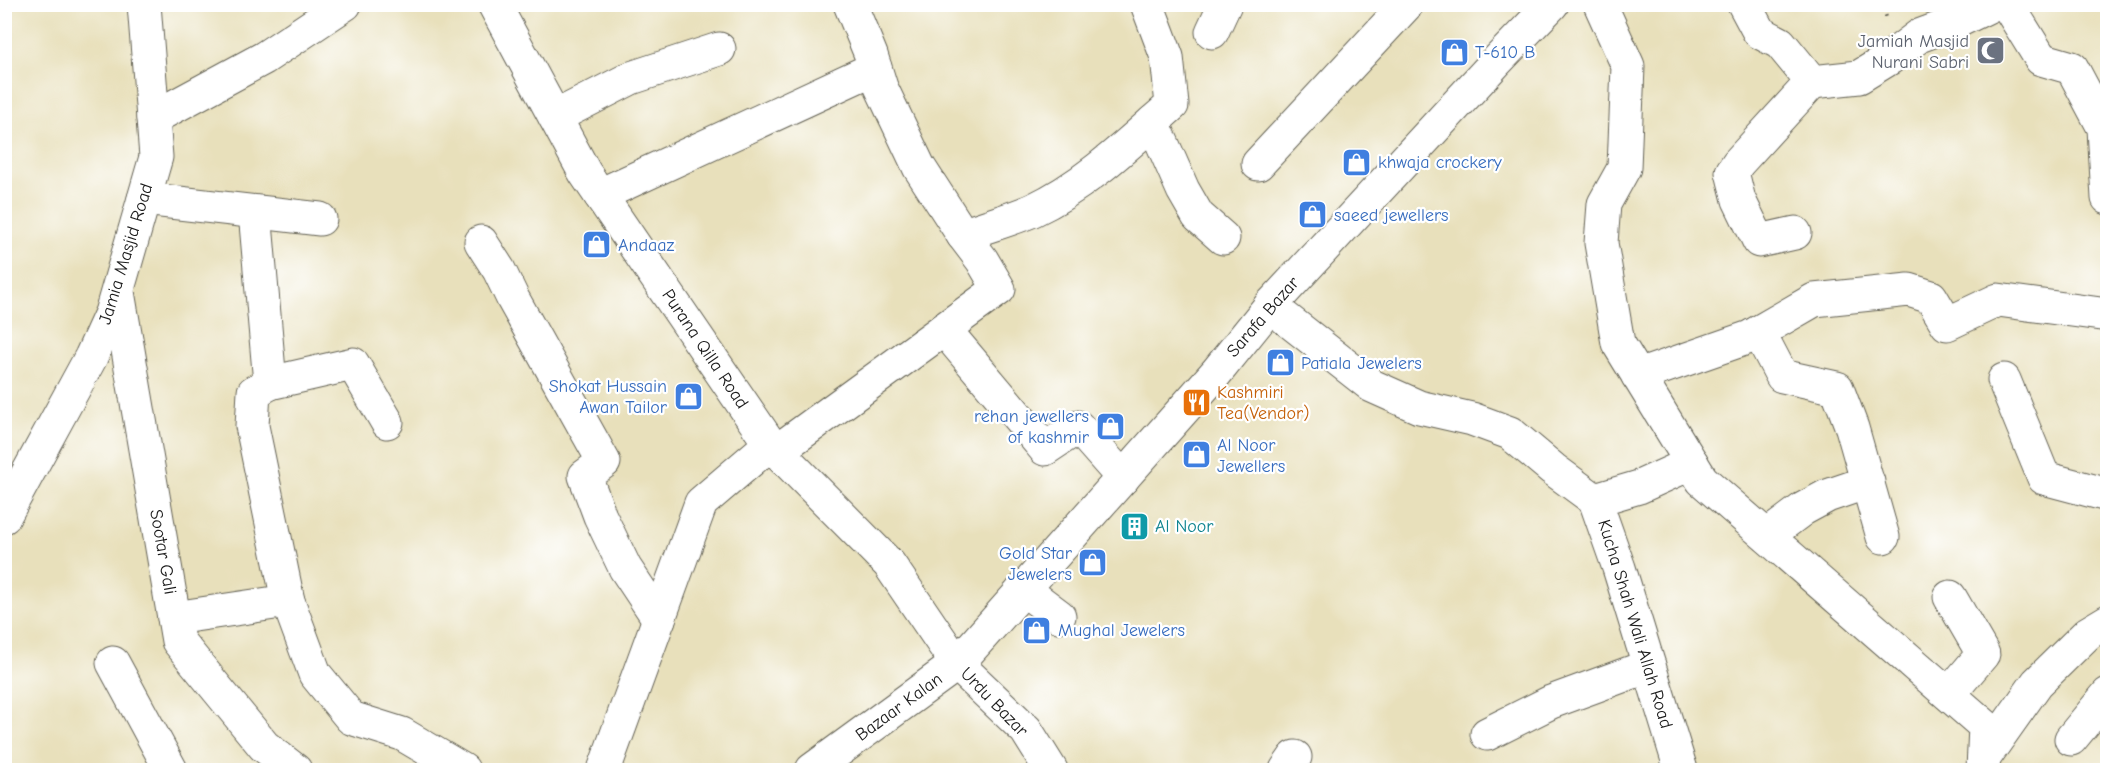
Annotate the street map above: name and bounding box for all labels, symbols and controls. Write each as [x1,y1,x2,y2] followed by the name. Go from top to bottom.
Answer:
[1858,31,1969,73] place label: Jamiah Masjid Nurani Sabri
[1974,35,2006,67] mosque icon: Jamiah Masjid Nurani Sabri
[1438,36,1470,68] shop icon: T-610 B
[1475,42,1535,63] place label: T-610 B
[1341,146,1373,178] shop icon: khwaja crockery
[1378,152,1503,173] place label: khwaja crockery
[95,181,157,327] street label: Jamia Masjid Road
[1297,199,1329,231] shop icon: saeed jewellers
[1334,205,1449,226] place label: saeed jewellers
[581,229,613,261] shop icon: Andaaz
[618,235,675,256] place label: Andaaz
[1222,272,1304,361] street label: Sarafa Bazar
[657,285,753,413] street label: Purana Qilla Road
[1264,347,1296,379] shop icon: Patiala Jewelers
[1301,353,1422,374] place label: Patiala Jewelers
[549,376,668,418] place label: Shokat Hussain Awan Tailor
[672,380,704,412] shop icon: Shokat Hussain Awan Tailor
[1217,382,1309,424] place label: Kashmiri Tea(Vendor)
[1180,386,1212,418] restaurant icon: Kashmiri Tea(Vendor)
[974,406,1090,448] place label: rehan jewellers of kashmir
[1094,410,1126,442] shop icon: rehan jewellers of kashmir
[1217,435,1285,477] place label: Al Noor Jewellers
[1180,439,1212,471] shop icon: Al Noor Jewellers
[145,508,181,596] street label: Sootar Gali
[1118,510,1150,542] building icon: Al Noor
[1155,516,1214,537] place label: Al Noor
[1593,517,1677,731] street label: Kucha Shah Wali Allah Road
[999,543,1073,585] place label: Gold Star Jewelers
[1077,547,1109,579] shop icon: Gold Star Jewelers
[1021,614,1053,646] shop icon: Mughal Jewelers
[1058,620,1185,641] place label: Mughal Jewelers
[956,663,1033,742] street label: Urdu Bazar
[852,668,946,746] street label: Bazaar Kalan

